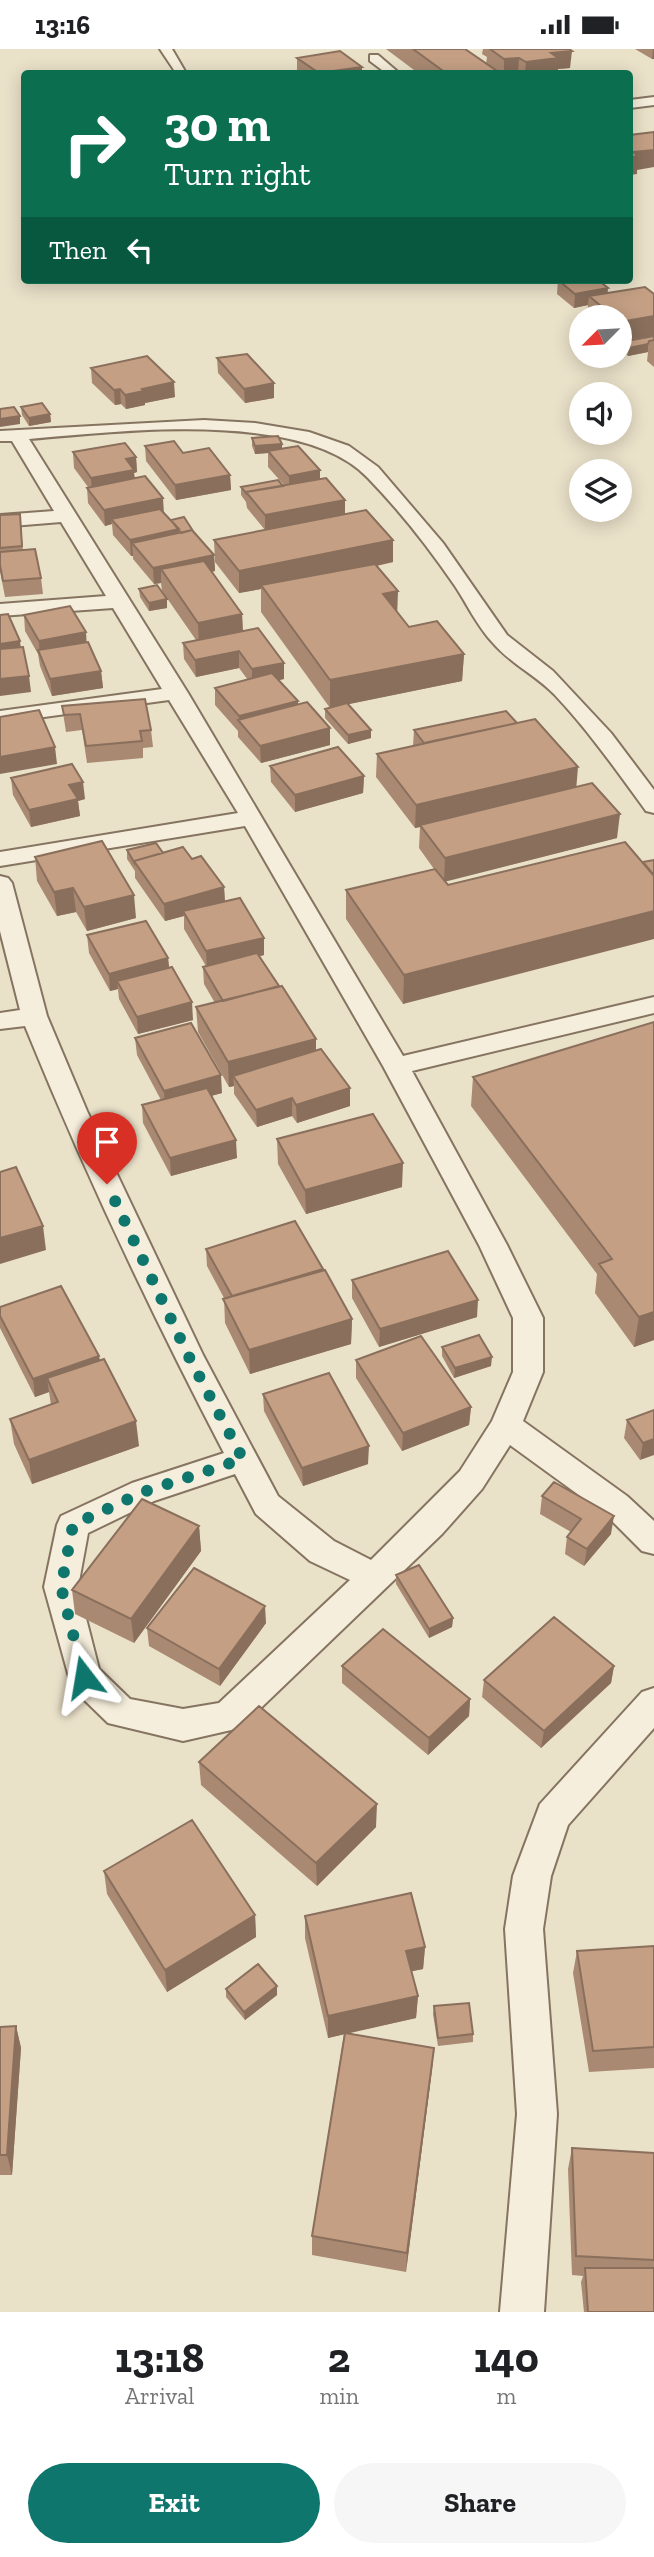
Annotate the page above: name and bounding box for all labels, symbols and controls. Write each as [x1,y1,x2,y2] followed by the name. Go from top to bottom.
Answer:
[35,9,90,41] text: 13:16
[164,95,270,154] text: 30 m
[49,98,140,189] icon: right
[164,155,311,193] text: Turn right
[121,231,159,269] icon: left
[49,234,107,266] text: Then
[569,305,632,367] north arrow
[569,305,632,522] map controls
[569,382,632,445] button: sound
[569,459,632,522] button: layers
[77,1112,137,1184] pin
[88,1123,126,1161] icon: arrive
[47,1640,121,1714] position arrow
[115,2332,204,2383] text: 13:18
[328,2332,350,2383] text: 2
[474,2332,539,2383] text: 140
[125,2382,194,2410] text: Arrival
[319,2382,359,2410] text: min
[496,2382,516,2410] text: m
[28,2463,320,2543] button: Exit
[334,2463,626,2543] button: Share

